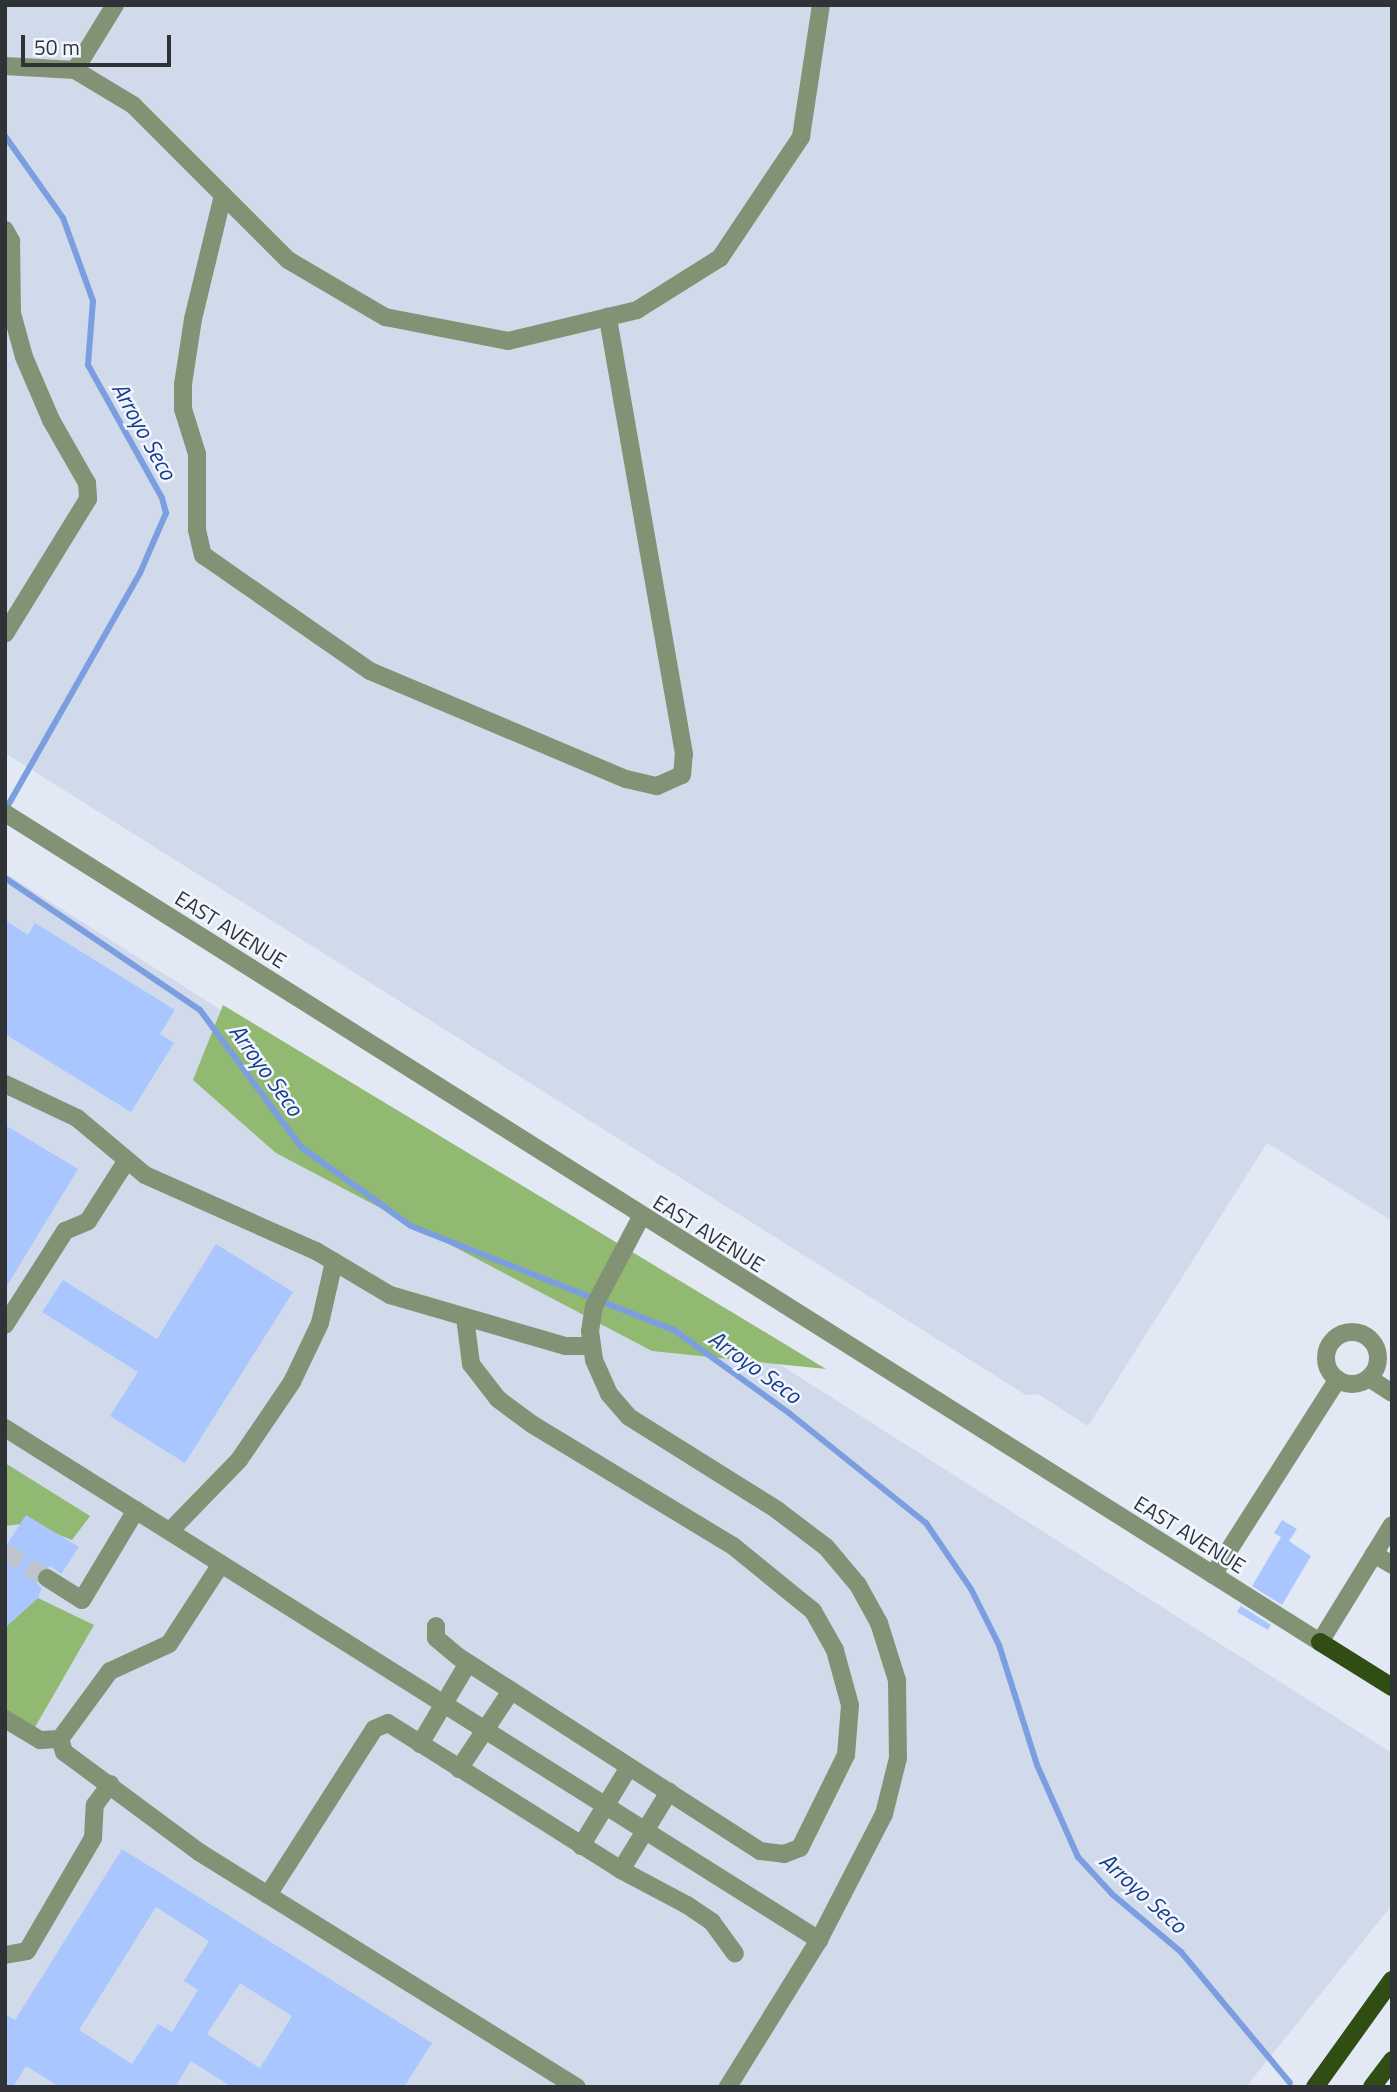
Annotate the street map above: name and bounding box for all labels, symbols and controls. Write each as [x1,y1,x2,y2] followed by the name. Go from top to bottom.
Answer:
[24,21,175,65] scale bar
[34,31,80,63] text: 50 m
[106,377,182,485] water label: Arroyo Seco
[171,885,291,973] street label: EAST AVENUE
[223,1019,309,1121] water label: Arroyo Seco
[649,1189,769,1277] street label: EAST AVENUE
[704,1324,806,1410] water label: Arroyo Seco
[1130,1490,1250,1578] street label: EAST AVENUE
[1094,1847,1192,1939] water label: Arroyo Seco

